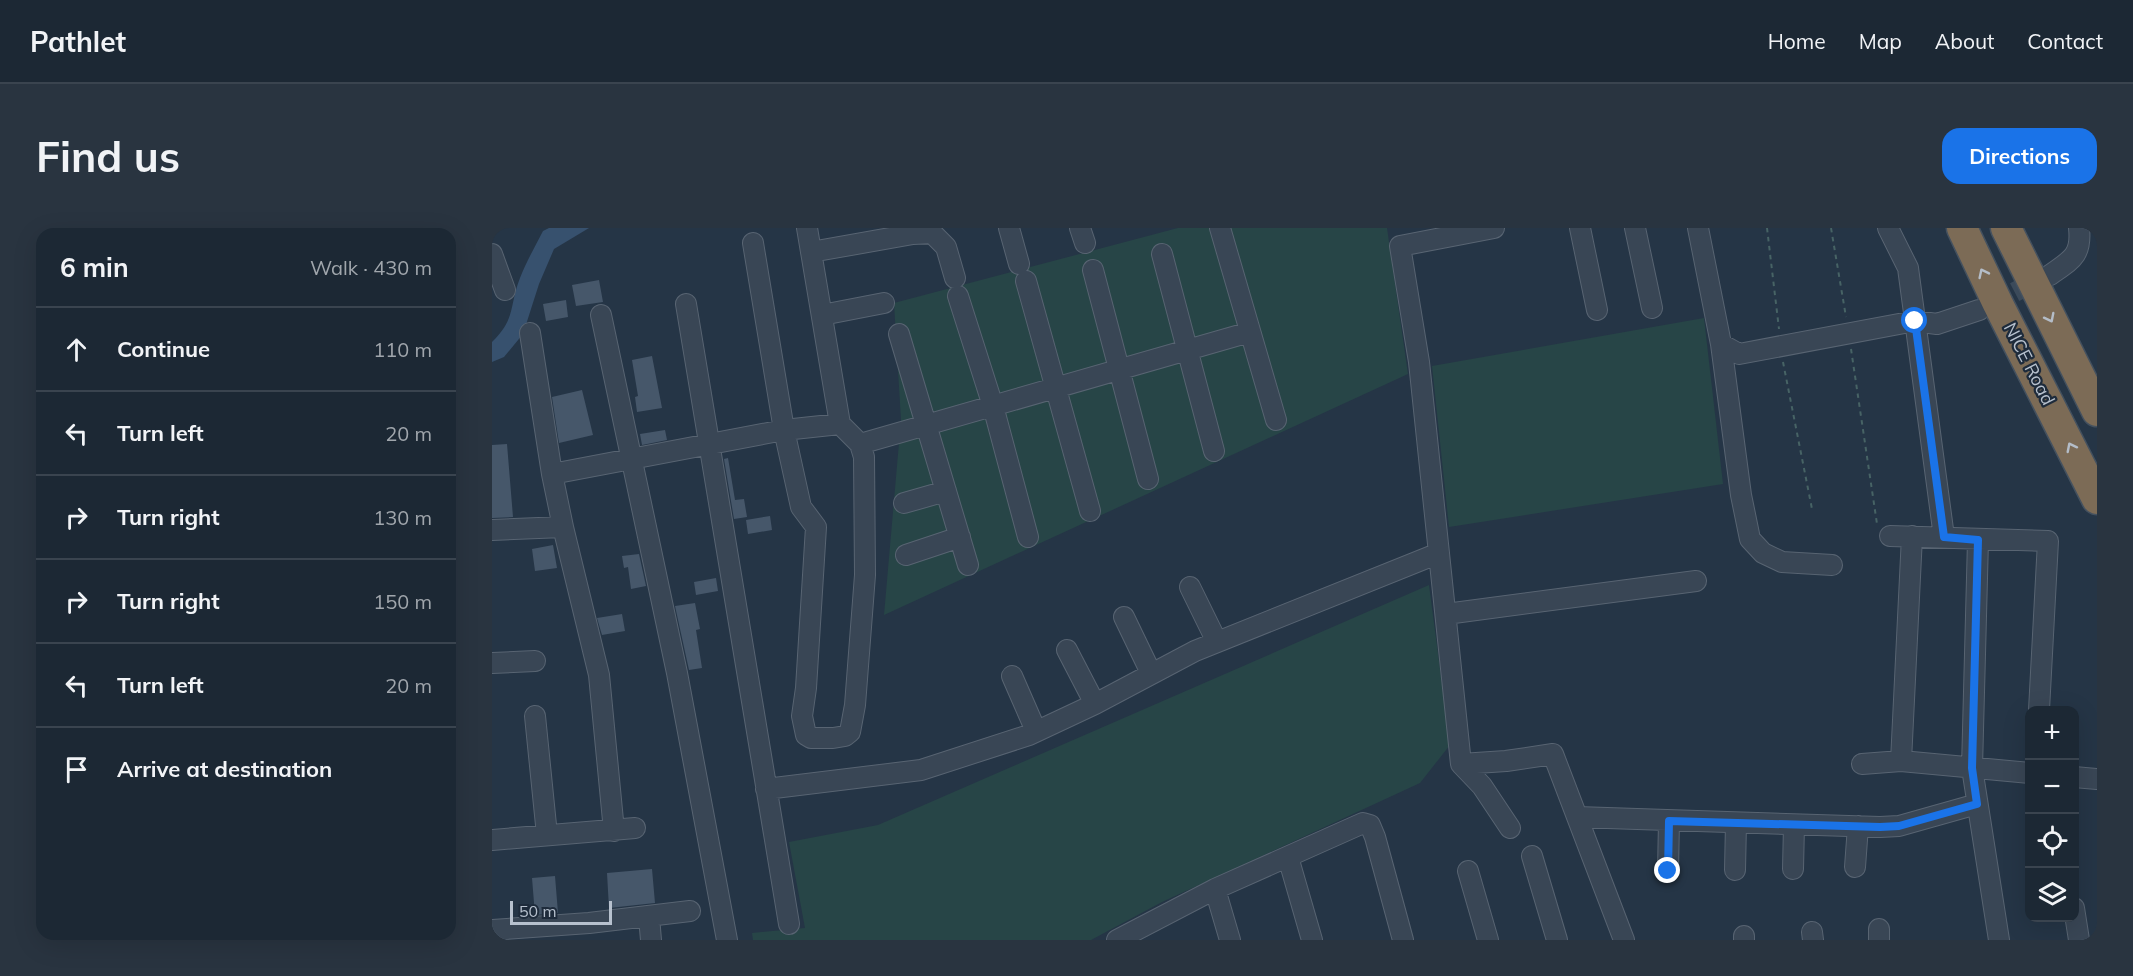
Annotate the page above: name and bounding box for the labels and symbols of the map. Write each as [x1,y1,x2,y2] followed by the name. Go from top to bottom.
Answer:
[1979,268,1990,279] one-way arrow
[1901,307,1927,333] route start
[2042,312,2054,323] one-way arrow
[1999,319,2060,409] street label: NICE Road
[2066,442,2078,453] one-way arrow
[1654,857,1680,883] route end
[510,898,612,926] scale bar

